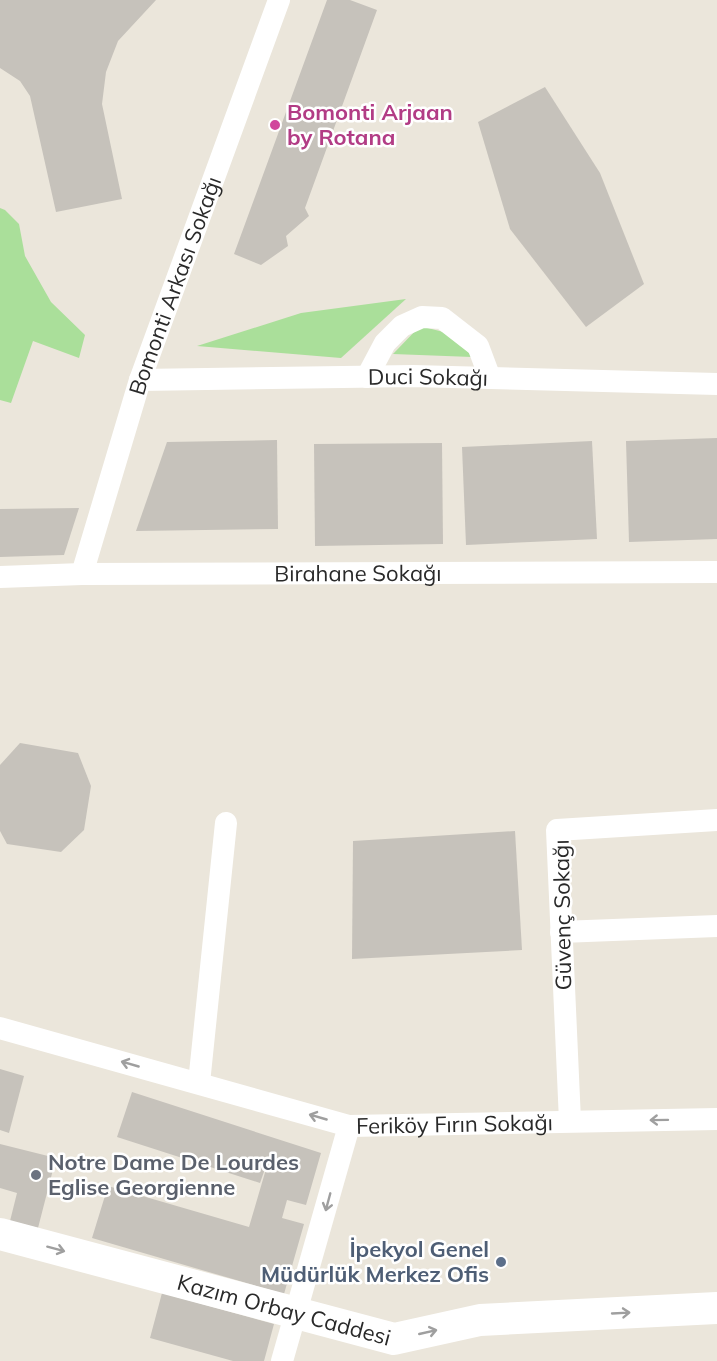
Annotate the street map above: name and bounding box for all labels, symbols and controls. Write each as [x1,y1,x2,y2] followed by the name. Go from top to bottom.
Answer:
[287,98,453,151] place label: Bomonti Arjaan by Rotana
[268,118,282,132] marker: Bomonti Arjaan by Rotana
[122,172,227,398] street label: Bomonti Arkası Sokağı
[368,362,488,392] street label: Duci Sokağı
[274,559,442,587] street label: Birahane Sokağı
[547,839,577,991] street label: Güvenç Sokağı
[121,1058,140,1069] one-way arrow
[356,1108,553,1140] street label: Feriköy Fırın Sokağı
[309,1111,328,1122] one-way arrow
[649,1114,669,1125] one-way arrow
[48,1148,299,1201] place label: Notre Dame De Lourdes Eglise Georgienne
[29,1168,43,1182] marker: Notre Dame De Lourdes Eglise Georgienne
[322,1192,333,1211] one-way arrow
[261,1235,489,1288] place label: İpekyol Genel Müdürlük Merkez Ofis
[47,1244,66,1256] one-way arrow
[494,1255,508,1269] marker: İpekyol Genel Müdürlük Merkez Ofis
[174,1268,394,1352] street label: Kazım Orbay Caddesi
[611,1307,631,1318] one-way arrow
[418,1325,437,1337] one-way arrow

